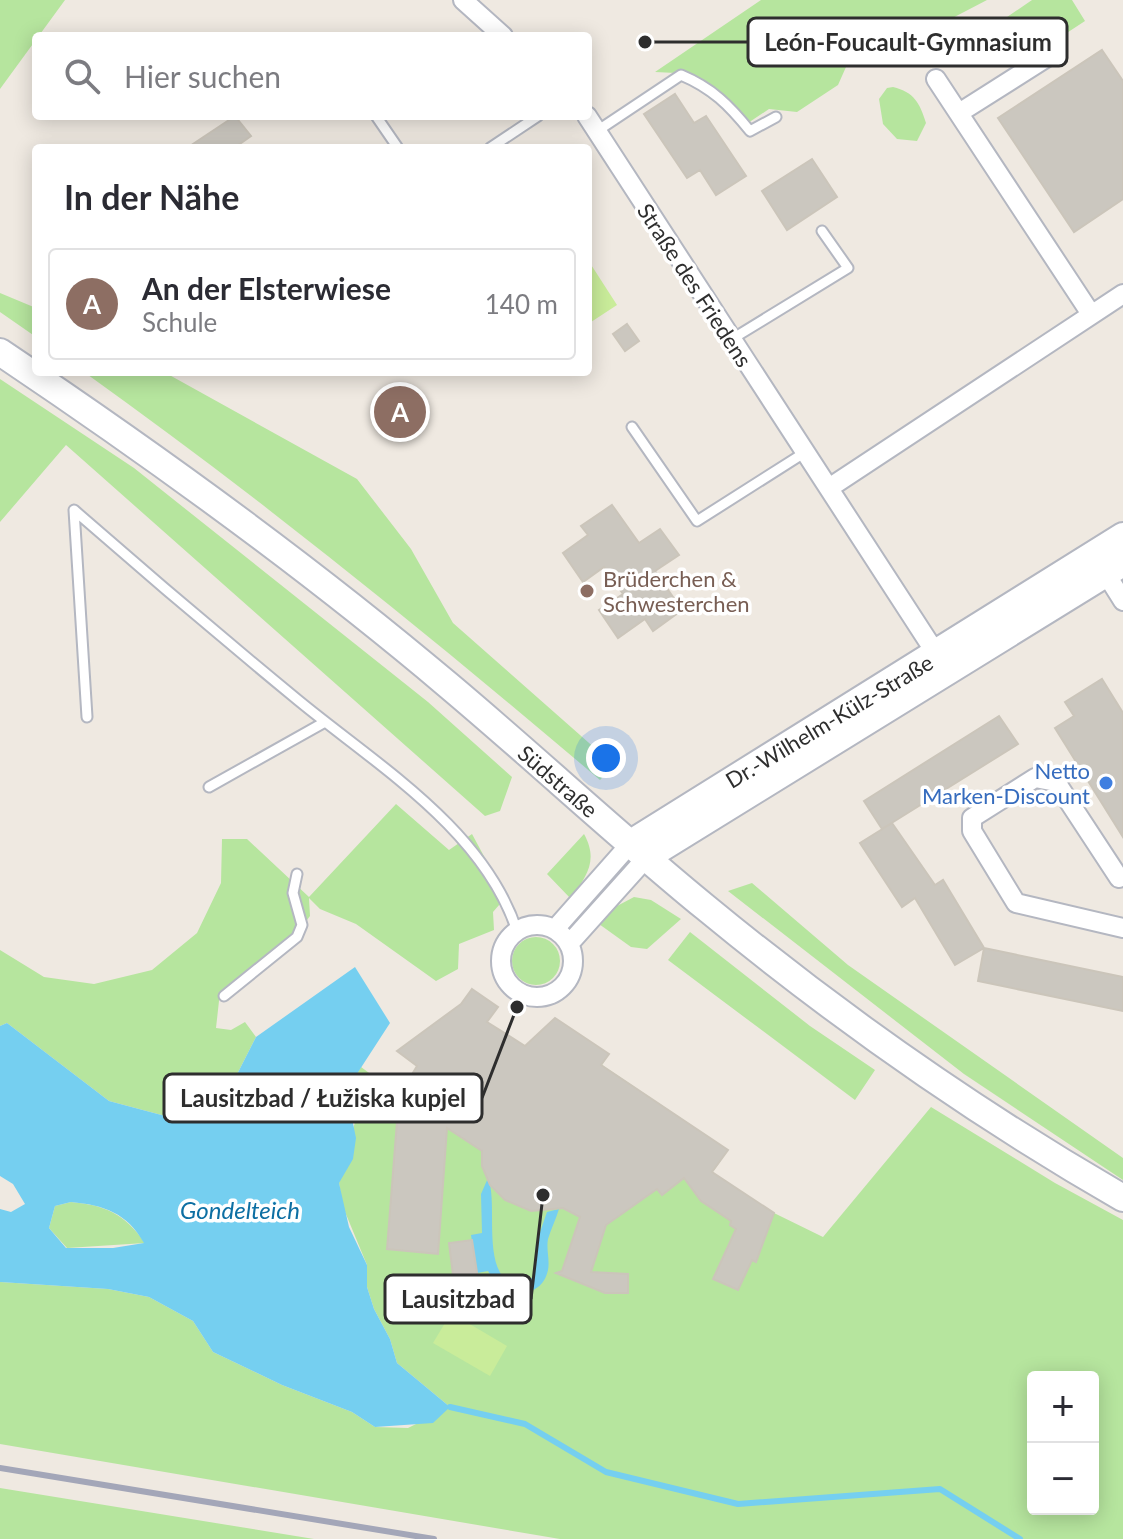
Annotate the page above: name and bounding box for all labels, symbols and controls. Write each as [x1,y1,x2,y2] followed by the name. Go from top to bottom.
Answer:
[748,18,1067,66] callout: León-Foucault-Gymnasium
[764,27,1052,56] text: León-Foucault-Gymnasium
[32,32,592,120] search box
[60,54,104,98] icon: search
[124,58,281,94] text: Hier suchen
[64,176,239,217] text: In der Nähe
[632,198,758,372] street label: Straße des Friedens
[142,270,391,306] text: An der Elsterwiese
[83,288,101,320] text: A
[485,288,558,320] text: 140 m
[142,306,217,338] text: Schule
[374,382,426,442] pin: A
[603,565,750,617] place label: Brüderchen & Schwesterchen
[578,582,596,600] marker: Brüderchen & Schwesterchen
[720,648,938,794] street label: Dr.-Wilhelm-Külz-Straße
[586,738,626,778] your location
[513,739,603,823] street label: Südstraße
[922,757,1090,809] place label: Netto Marken-Discount
[1097,774,1115,792] marker: Netto Marken-Discount
[164,1074,482,1122] callout: Lausitzbad / Łužiska kupjel
[180,1083,466,1112] text: Lausitzbad / Łužiska kupjel
[180,1195,300,1224] water label: Gondelteich
[385,1275,531,1323] callout: Lausitzbad
[401,1284,515,1313] text: Lausitzbad
[1027,1371,1099,1515] map controls
[1027,1371,1099,1443] button: +
[1027,1443,1099,1515] button: −

